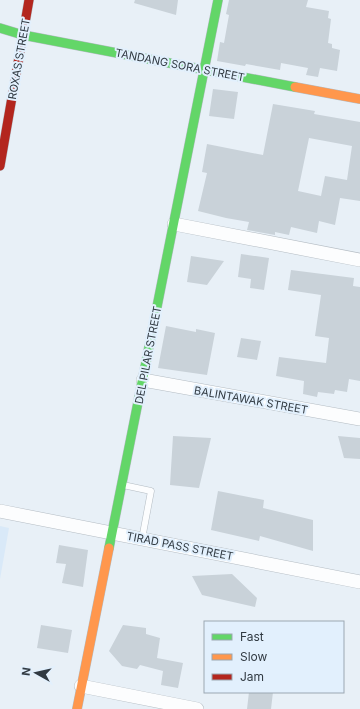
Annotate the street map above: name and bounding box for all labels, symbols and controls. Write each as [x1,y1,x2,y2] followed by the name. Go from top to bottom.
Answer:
[5,17,33,101] street label: ROXAS STREET
[114,46,246,84] street label: TANDANG SORA STREET
[132,305,164,405] street label: DEL PILAR STREET
[193,383,309,417] street label: BALINTAWAK STREET
[125,529,235,563] street label: TIRAD PASS STREET
[204,621,344,693] legend
[240,629,264,644] text: Fast
[240,649,268,664] text: Slow
[16,653,56,693] north arrow
[19,666,34,677] text: N
[240,669,264,684] text: Jam

